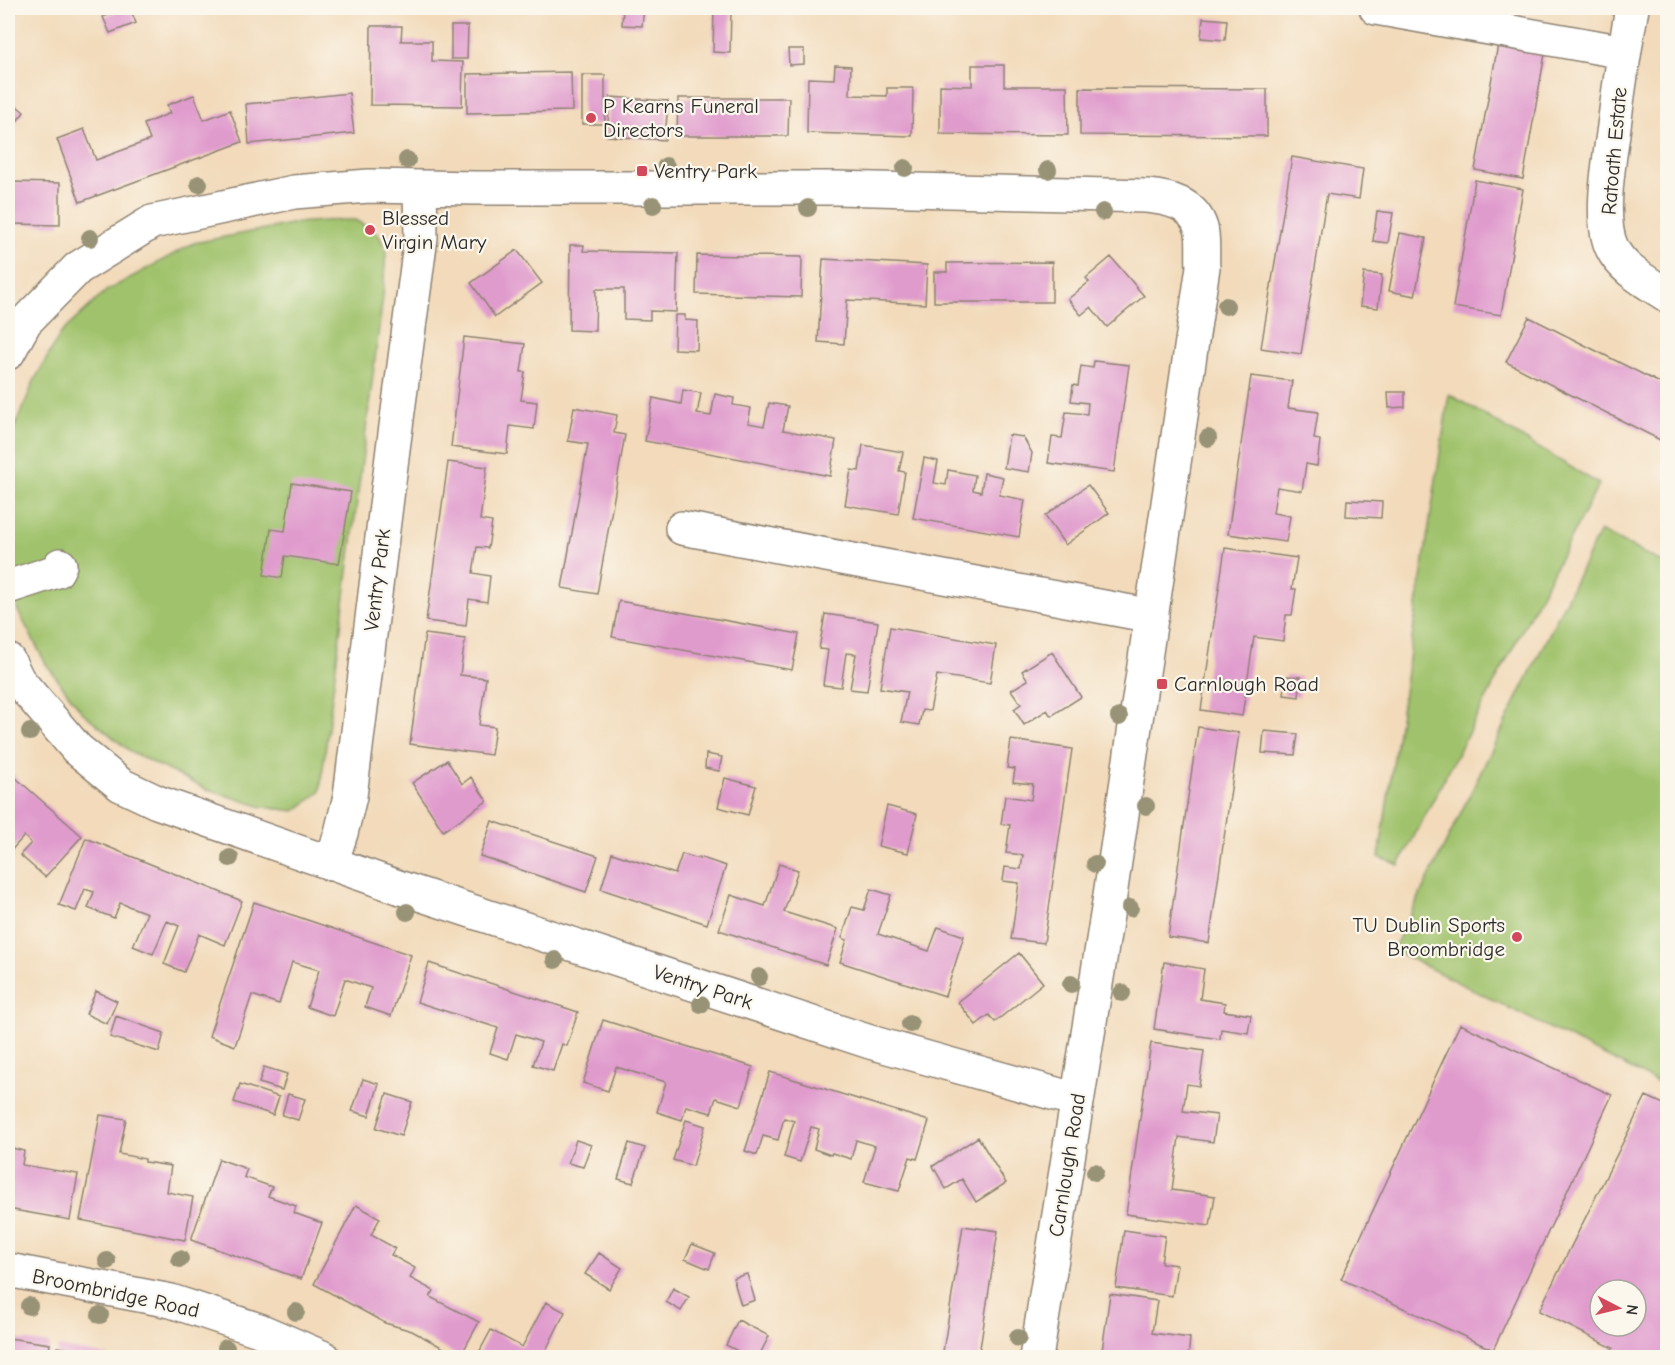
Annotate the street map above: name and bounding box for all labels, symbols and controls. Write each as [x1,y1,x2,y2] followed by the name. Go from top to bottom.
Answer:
[1596,86,1632,216] street label: Ratoath Estate
[603,94,759,142] place label: P Kearns Funeral Directors
[584,111,598,125] marker: P Kearns Funeral Directors
[654,159,757,183] place label: Ventry Park
[635,164,649,178] marker: Ventry Park
[382,206,487,254] place label: Blessed Virgin Mary
[363,223,377,237] marker: Blessed Virgin Mary
[359,527,395,633] street label: Ventry Park
[1174,672,1319,696] place label: Carnlough Road
[1155,677,1169,691] marker: Carnlough Road
[1352,913,1505,961] place label: TU Dublin Sports Broombridge
[1510,930,1524,944] marker: TU Dublin Sports Broombridge
[650,960,756,1014] street label: Ventry Park
[1044,1092,1090,1238] street label: Carnlough Road
[30,1264,202,1322] street label: Broombridge Road
[1588,1278,1648,1338] north arrow
[1622,1303,1641,1316] text: N

